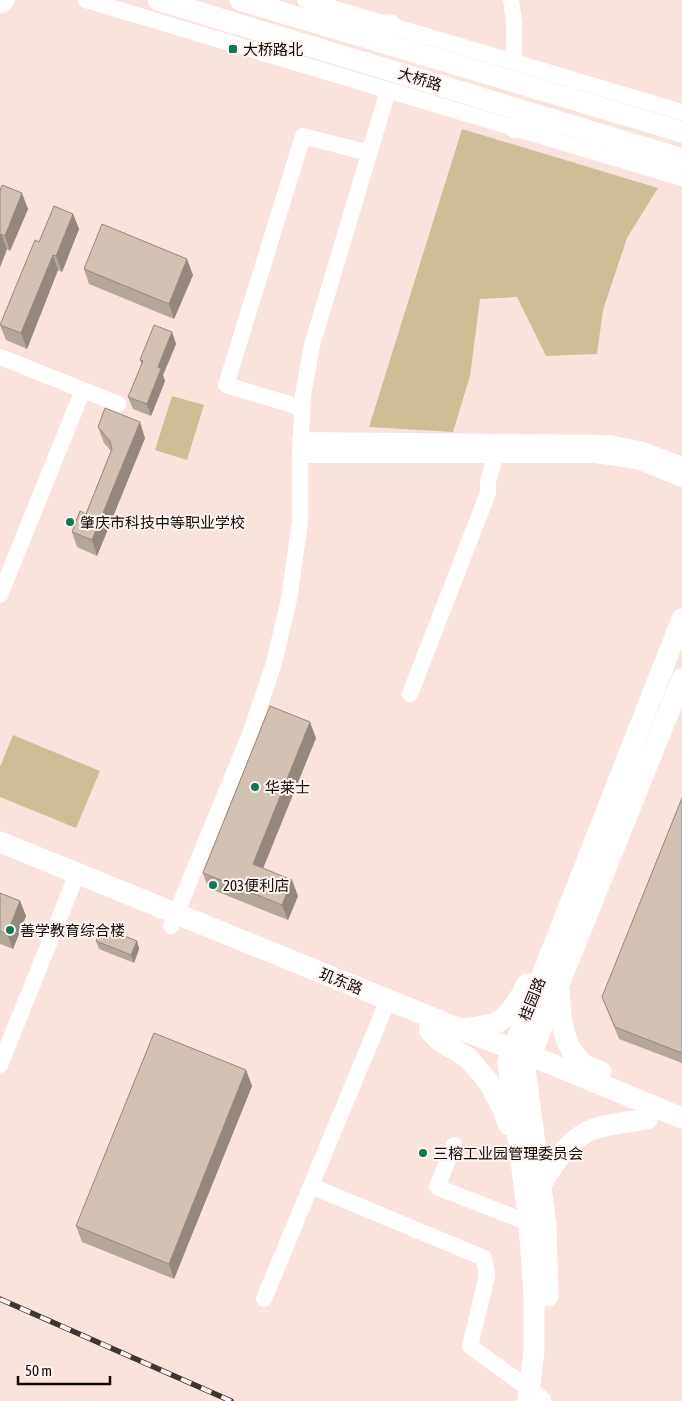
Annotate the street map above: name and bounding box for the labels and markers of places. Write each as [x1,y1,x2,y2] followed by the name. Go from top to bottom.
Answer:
[243,41,303,58] place label: 大桥路北
[227,43,239,55] marker: 大桥路北
[80,514,245,531] place label: 肇庆市科技中等职业学校
[64,516,76,528] marker: 肇庆市科技中等职业学校
[265,779,310,796] place label: 华莱士
[249,781,261,793] marker: 华莱士
[223,877,289,894] place label: 203便利店
[207,879,219,891] marker: 203便利店
[20,922,125,939] place label: 善学教育综合楼
[4,924,16,936] marker: 善学教育综合楼
[433,1145,583,1162] place label: 三榕工业园管理委员会
[417,1147,429,1159] marker: 三榕工业园管理委员会

